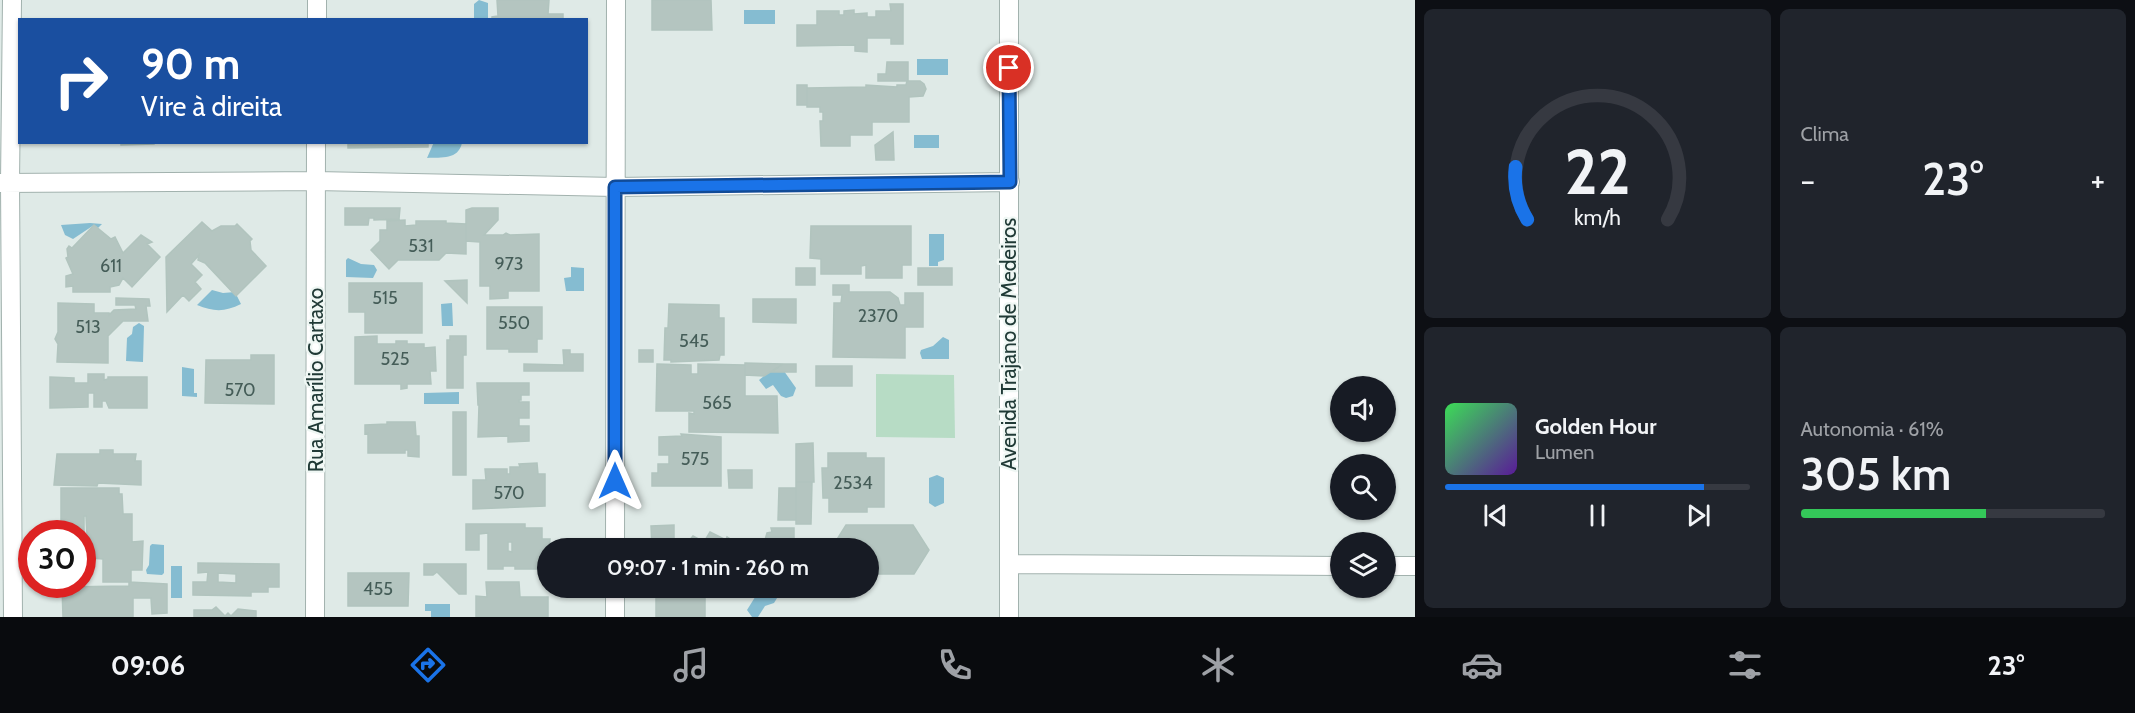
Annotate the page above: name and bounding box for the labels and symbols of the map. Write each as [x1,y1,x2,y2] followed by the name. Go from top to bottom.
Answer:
[983,42,1034,93] pin
[996,218,1022,470] street label: Avenida Trajano de Medeiros
[408,235,434,257] house number: 531
[494,253,524,275] house number: 973
[100,255,122,277] house number: 611
[372,287,398,309] house number: 515
[303,288,328,472] street label: Rua Amarílio Cartaxo
[858,305,898,327] house number: 2370
[498,312,530,334] house number: 550
[75,316,101,338] house number: 513
[679,330,709,352] house number: 545
[381,348,409,370] house number: 525
[224,379,256,401] house number: 570
[702,392,732,414] house number: 565
[681,448,709,470] house number: 575
[583,449,647,513] position arrow
[833,472,873,494] house number: 2534
[493,482,525,504] house number: 570
[18,520,96,598] speed limit sign: 30
[363,578,393,600] house number: 455

